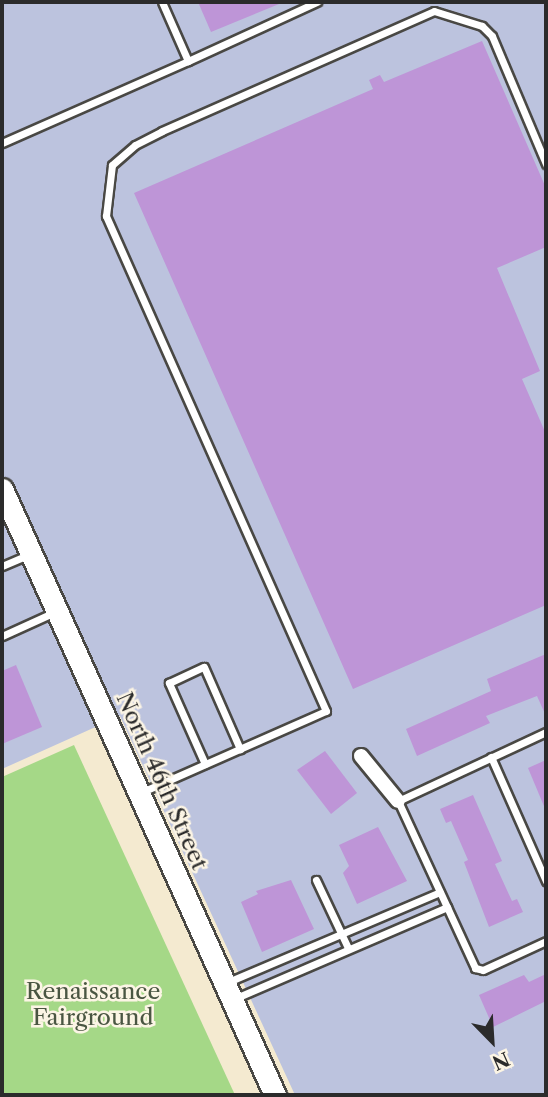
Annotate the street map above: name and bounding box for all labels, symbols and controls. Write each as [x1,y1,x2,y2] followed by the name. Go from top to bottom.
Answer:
[110,688,214,874] street label: North 46th Street
[26,977,160,1031] park label: Renaissance Fairground
[457,1006,527,1076] north arrow
[489,1047,513,1075] text: N

